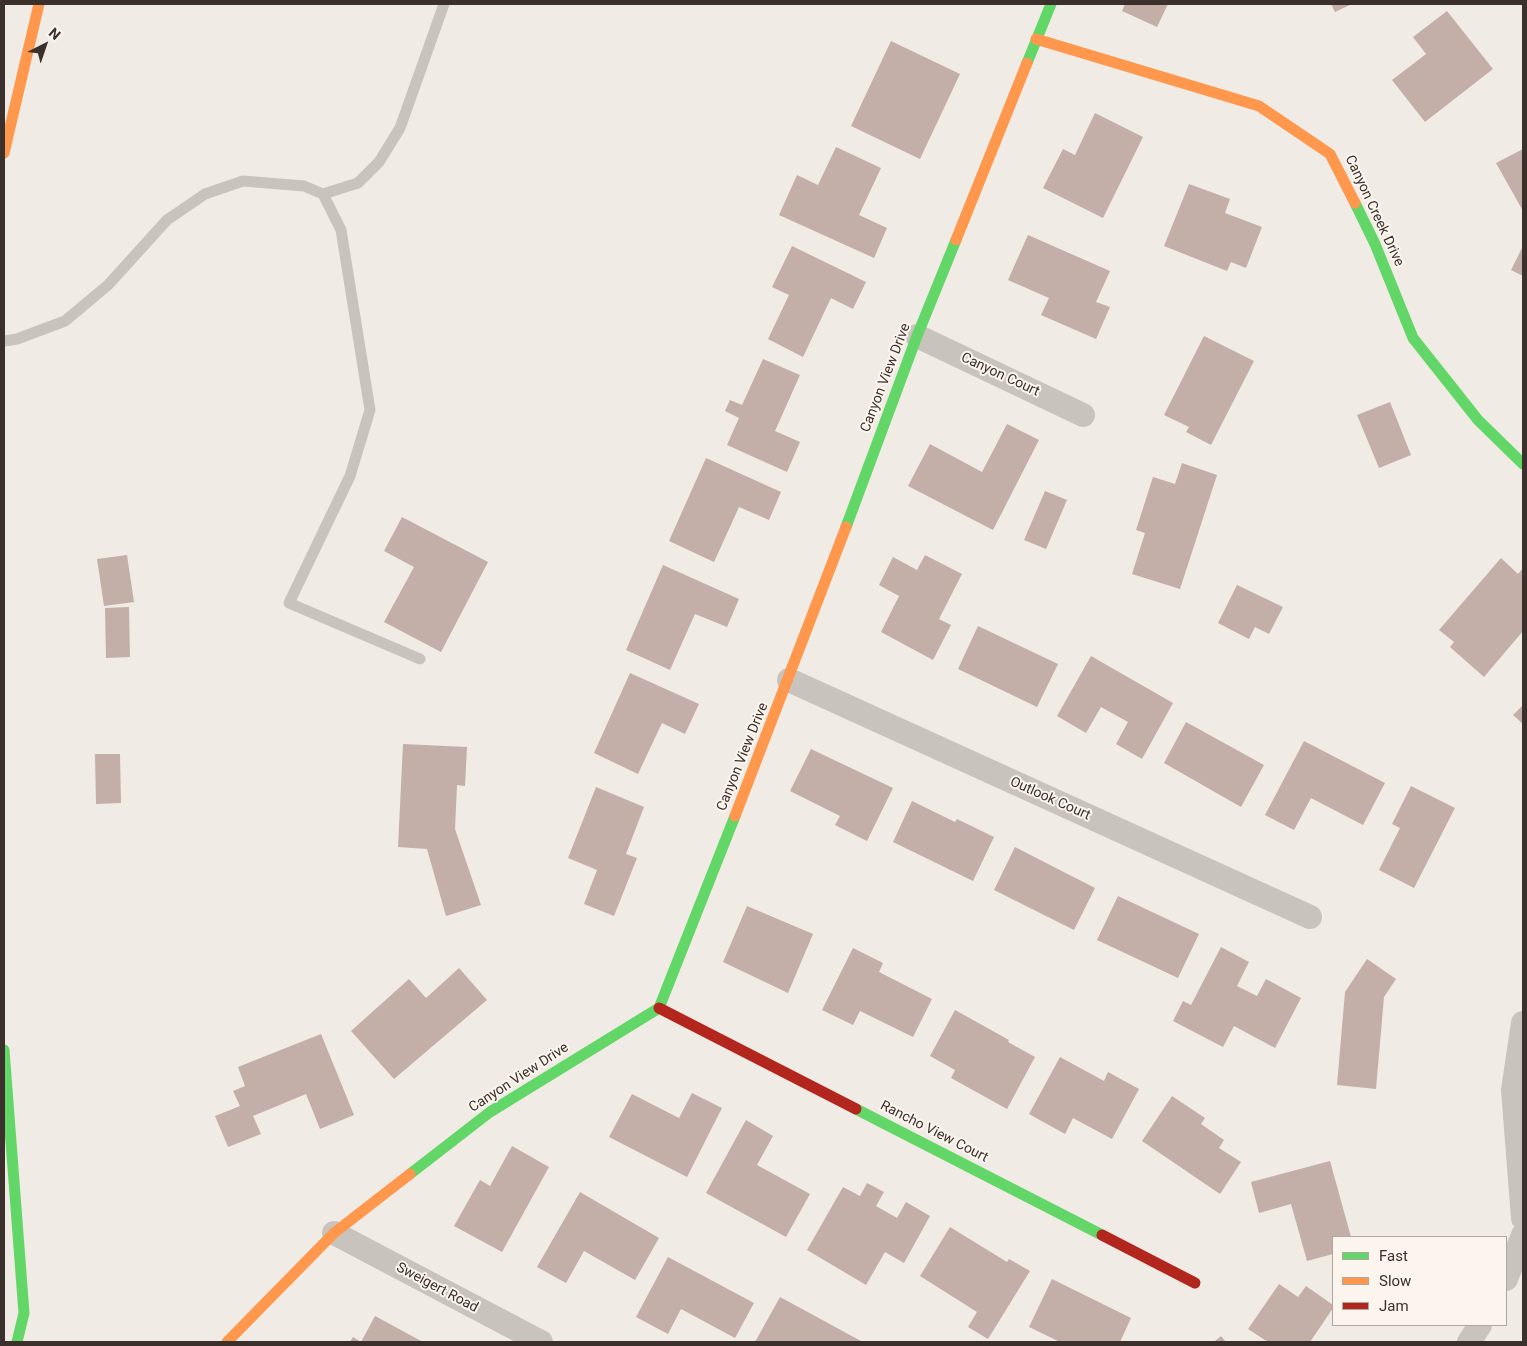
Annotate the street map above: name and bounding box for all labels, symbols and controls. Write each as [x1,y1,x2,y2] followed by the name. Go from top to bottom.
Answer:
[20,20,70,70] north arrow
[46,24,64,43] text: N
[1341,153,1407,269] street label: Canyon Creek Drive
[857,321,915,435] street label: Canyon View Drive
[958,349,1042,401] street label: Canyon Court
[714,700,772,814] street label: Canyon View Drive
[1007,774,1093,824] street label: Outlook Court
[466,1040,572,1116] street label: Canyon View Drive
[877,1098,991,1166] street label: Rancho View Court
[1332,1236,1507,1326] legend
[1379,1247,1408,1265] text: Fast
[393,1259,481,1317] street label: Sweigert Road
[1379,1272,1411,1290] text: Slow
[1379,1297,1409,1315] text: Jam

